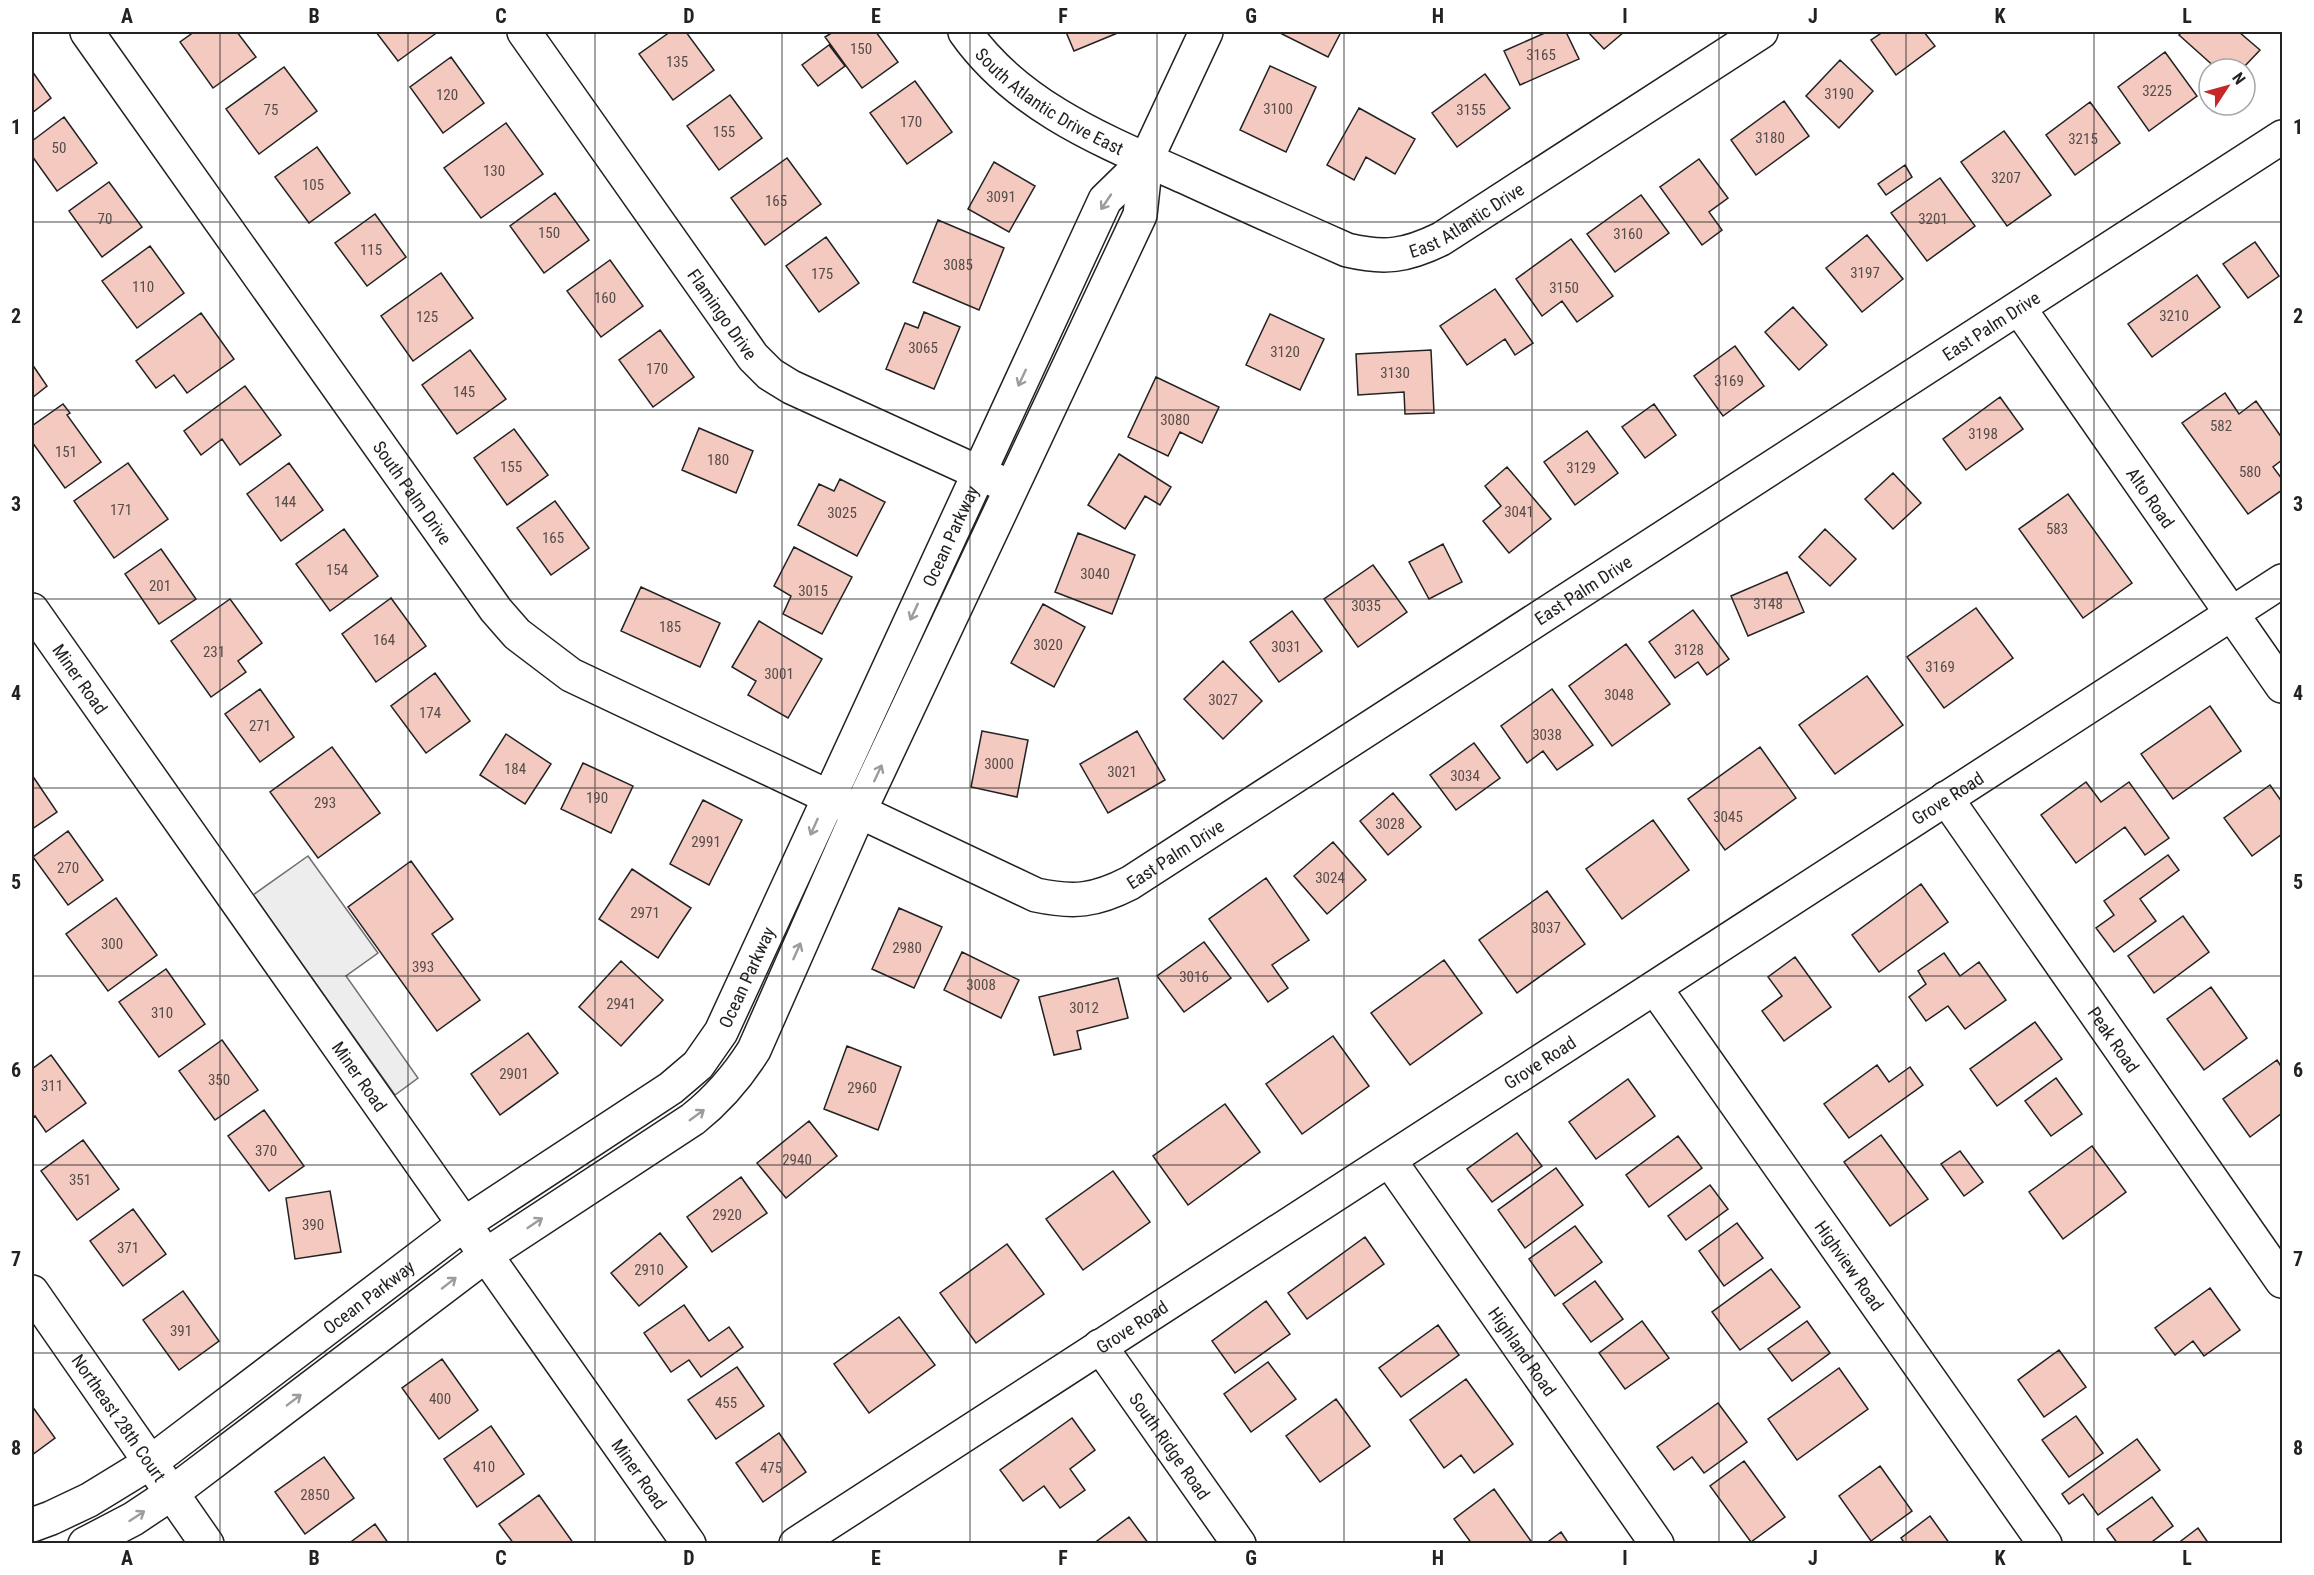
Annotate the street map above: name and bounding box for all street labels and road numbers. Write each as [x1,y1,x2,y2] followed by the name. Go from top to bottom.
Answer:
[971,43,1127,159] street label: South Atlantic Drive East
[1406,178,1528,262] street label: East Atlantic Drive
[684,265,762,363] street label: Flamingo Drive
[1938,286,2043,365] street label: East Palm Drive
[369,437,456,548] street label: South Palm Drive
[2123,463,2179,532] street label: Alto Road
[918,482,983,590] street label: Ocean Parkway
[1530,551,1635,629] street label: East Palm Drive
[49,640,112,718] street label: Miner Road
[1908,767,1987,829] street label: Grove Road
[1122,815,1228,893] street label: East Palm Drive
[714,923,779,1031] street label: Ocean Parkway
[2084,1002,2144,1076] street label: Peak Road
[1500,1031,1579,1093] street label: Grove Road
[328,1037,392,1115] street label: Miner Road
[1811,1216,1888,1315] street label: Highview Road
[319,1255,418,1338] street label: Ocean Parkway
[1092,1296,1171,1357] street label: Grove Road
[1484,1303,1561,1400] street label: Highland Road
[68,1350,171,1485] street label: Northeast 28th Court
[1125,1388,1215,1503] street label: South Ridge Road
[608,1435,671,1513] street label: Miner Road

